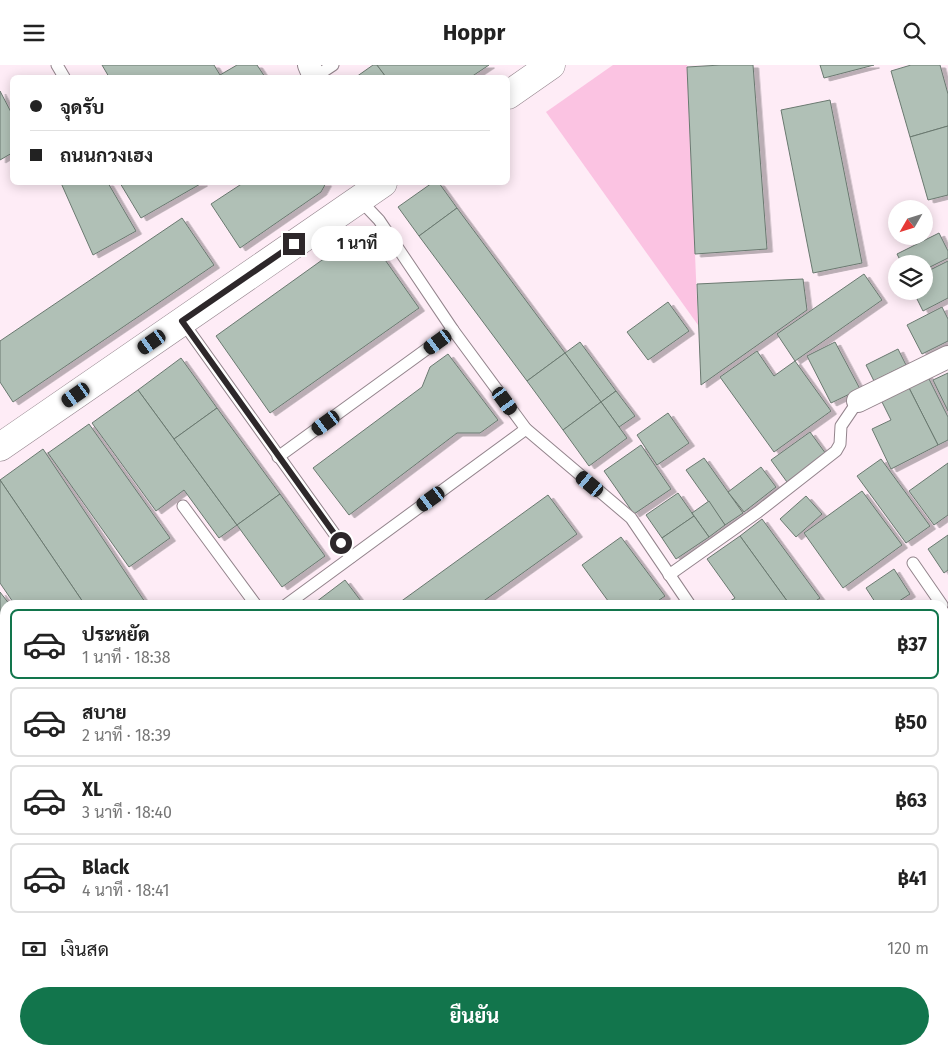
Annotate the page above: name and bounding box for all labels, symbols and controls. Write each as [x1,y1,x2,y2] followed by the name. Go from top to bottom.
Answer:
[20,19,48,47] icon: menu
[443,19,505,46] text: Hoppr
[900,19,928,47] icon: search
[60,96,104,119] text: จุดรับ
[60,144,153,167] text: ถนนกวงเฮง
[888,200,932,245] north arrow
[888,200,933,300] map controls
[312,227,404,261] callout: 1 นาที
[283,233,305,255] route end
[337,234,377,253] text: 1 นาที
[888,255,933,300] button: layers
[135,327,168,357] car
[421,327,454,357] car
[59,380,92,410] car
[490,384,519,418] car
[309,408,342,438] car
[573,469,606,499] car
[414,484,447,514] car
[330,532,352,554] route start
[22,622,67,667] icon: car
[82,623,150,646] text: ประหยัด
[897,633,927,656] text: ฿37
[82,648,170,667] text: 1 นาที · 18:38
[22,700,67,745] icon: car
[82,701,127,724] text: สบาย
[894,711,927,734] text: ฿50
[82,726,171,745] text: 2 นาที · 18:39
[22,778,67,823] icon: car
[82,778,103,801] text: XL
[895,789,927,812] text: ฿63
[82,803,172,822] text: 3 นาที · 18:40
[22,856,67,901] icon: car
[82,856,129,879] text: Black
[898,867,927,890] text: ฿41
[82,881,170,900] text: 4 นาที · 18:41
[20,935,48,963] icon: cash
[60,938,109,961] text: เงินสด
[887,939,929,958] text: 120 m
[20,987,929,1045] button: ยืนยัน

